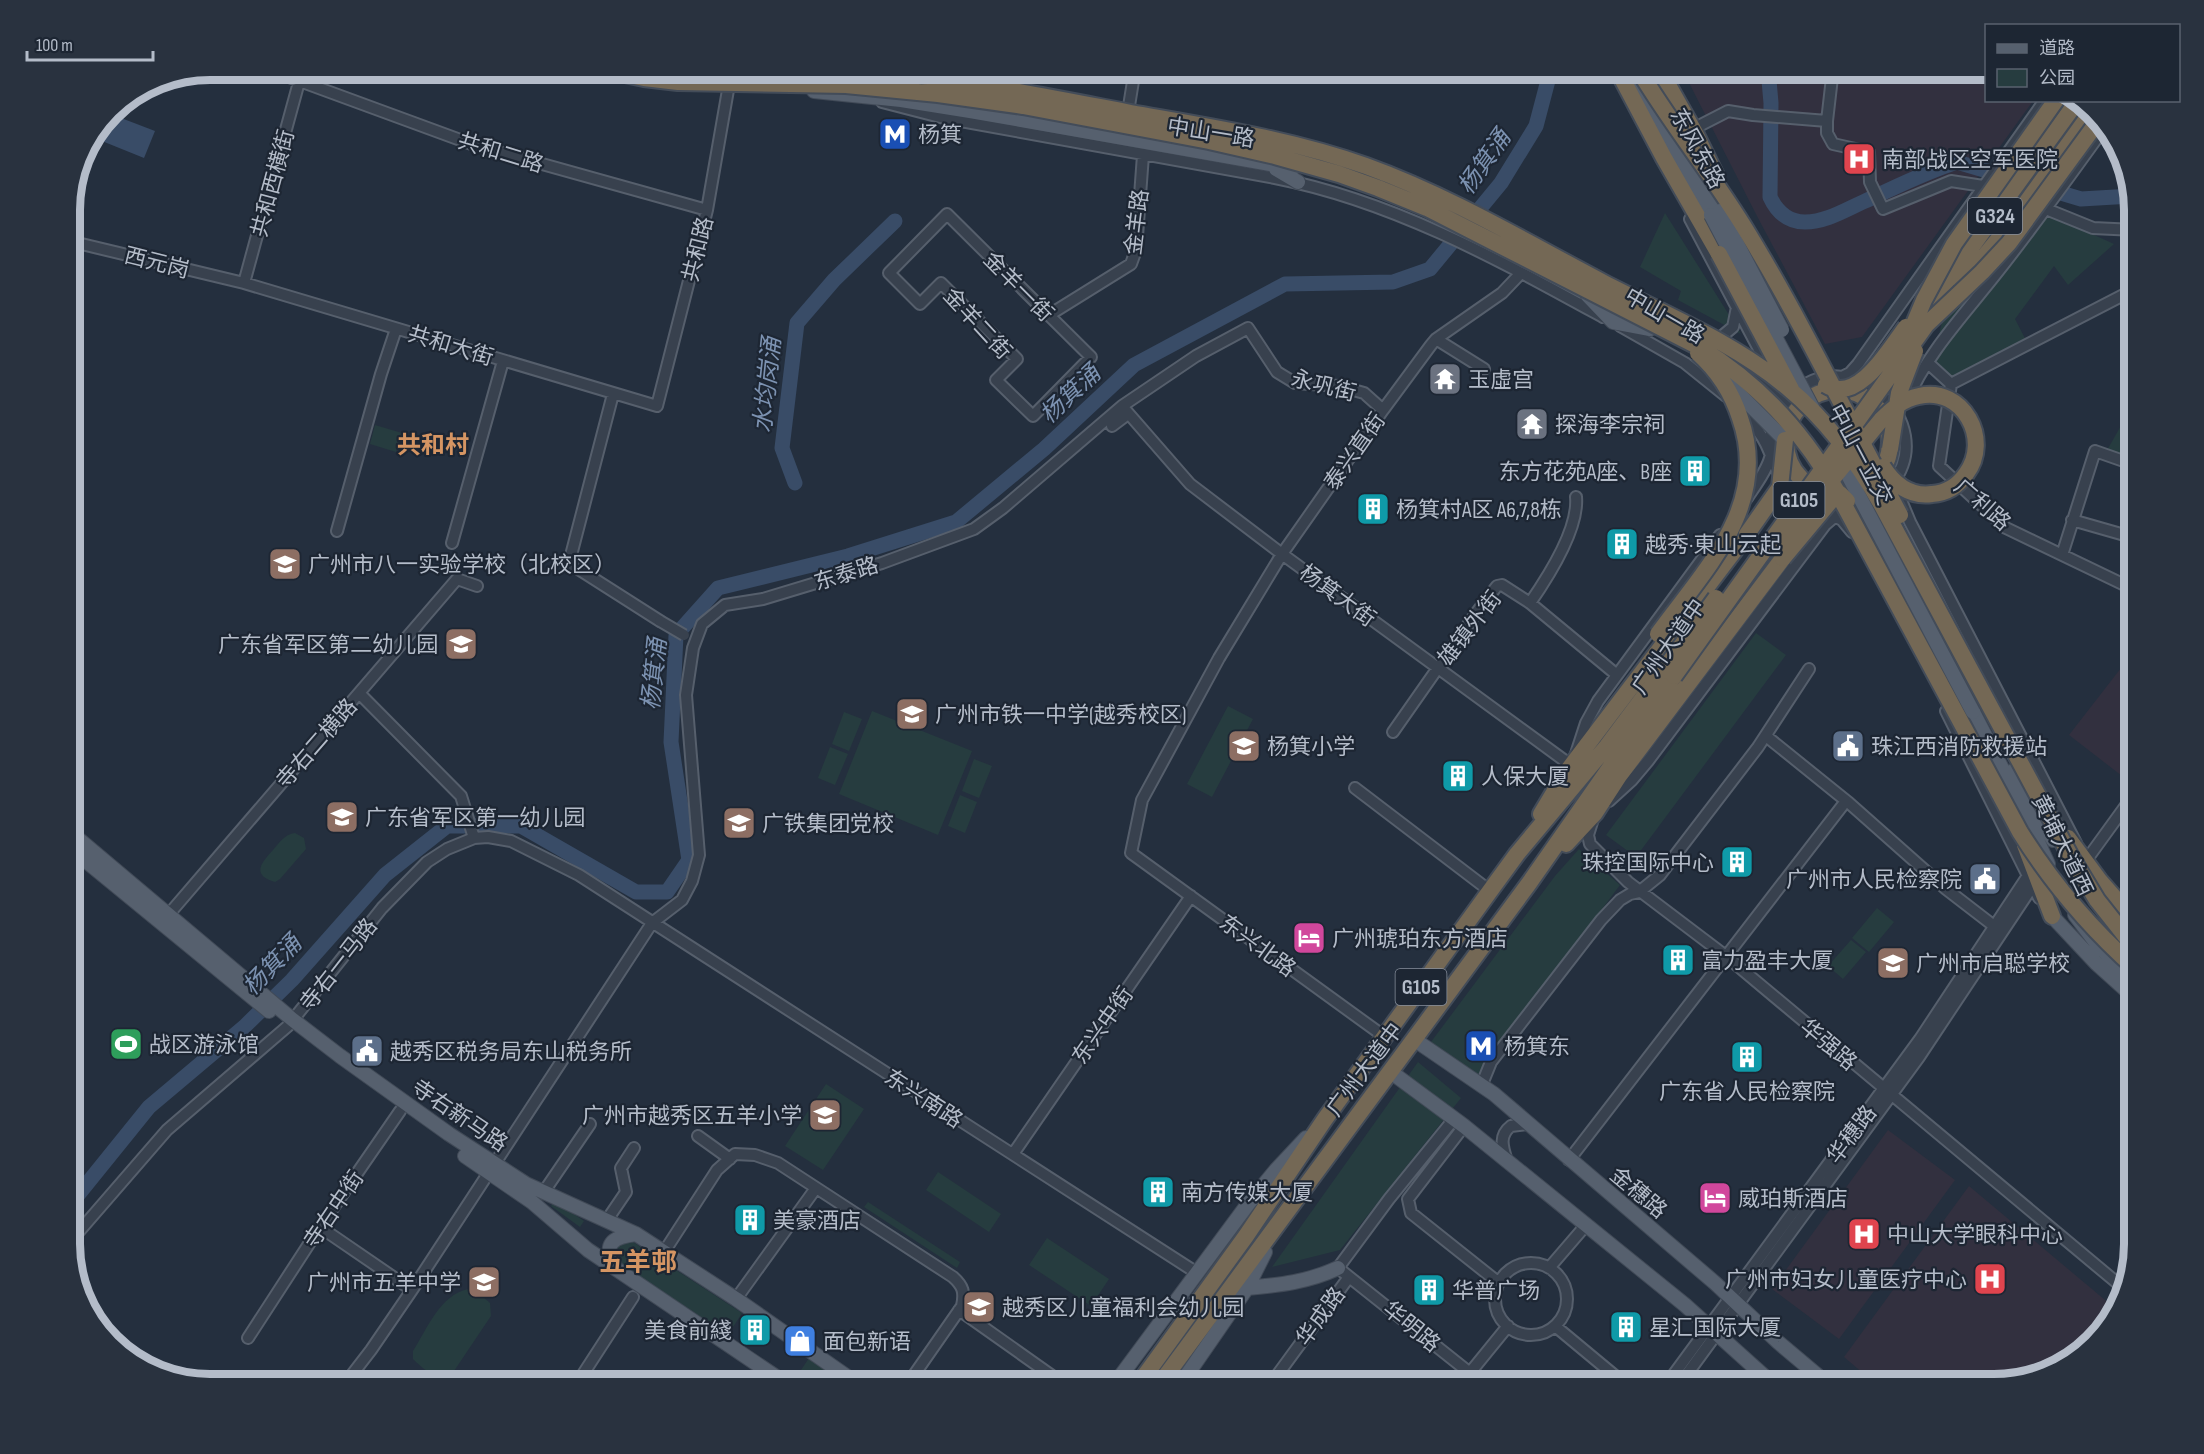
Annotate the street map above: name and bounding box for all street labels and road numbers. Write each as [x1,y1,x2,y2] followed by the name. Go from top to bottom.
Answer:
[1664,104,1730,194] street label: 东风东路
[1165,113,1256,154] street label: 中山一路
[246,127,301,240] street label: 共和西横街
[455,128,547,179] street label: 共和二路
[1120,188,1155,257] street label: 金羊路
[1968,198,2022,234] road number: G324
[677,214,720,285] street label: 共和路
[121,242,192,285] street label: 西元岗
[977,246,1059,328] street label: 金羊一街
[937,283,1017,365] street label: 金羊二街
[1619,283,1709,350] street label: 中山一路
[405,321,497,372] street label: 共和大街
[1288,365,1359,408] street label: 永巩街
[1822,400,1897,510] street label: 中山一立交
[1319,408,1392,496] street label: 泰兴直街
[1948,473,2016,537] street label: 广利路
[1774,482,1824,518] road number: G105
[811,552,882,597] street label: 东泰路
[1294,559,1381,633] street label: 杨箕大街
[1432,586,1508,672] street label: 雄镇外街
[1627,594,1712,700] street label: 广州大道中
[271,694,363,794] street label: 寺右二横路
[2025,790,2098,901] street label: 黄埔大道西
[1214,909,1301,983] street label: 东兴北路
[295,913,384,1017] street label: 寺右一马路
[1396,969,1446,1005] road number: G105
[1067,982,1140,1070] street label: 东兴中街
[1794,1014,1862,1077] street label: 华强路
[1321,1018,1409,1122] street label: 广州大道中
[879,1064,967,1135] street label: 东兴南路
[406,1074,512,1158] street label: 寺右新马路
[1822,1100,1883,1169] street label: 华穗路
[1604,1162,1672,1225] street label: 金穗路
[298,1166,370,1254] street label: 寺右中街
[1291,1282,1352,1352] street label: 华成路
[1377,1296,1445,1358] street label: 华明路

